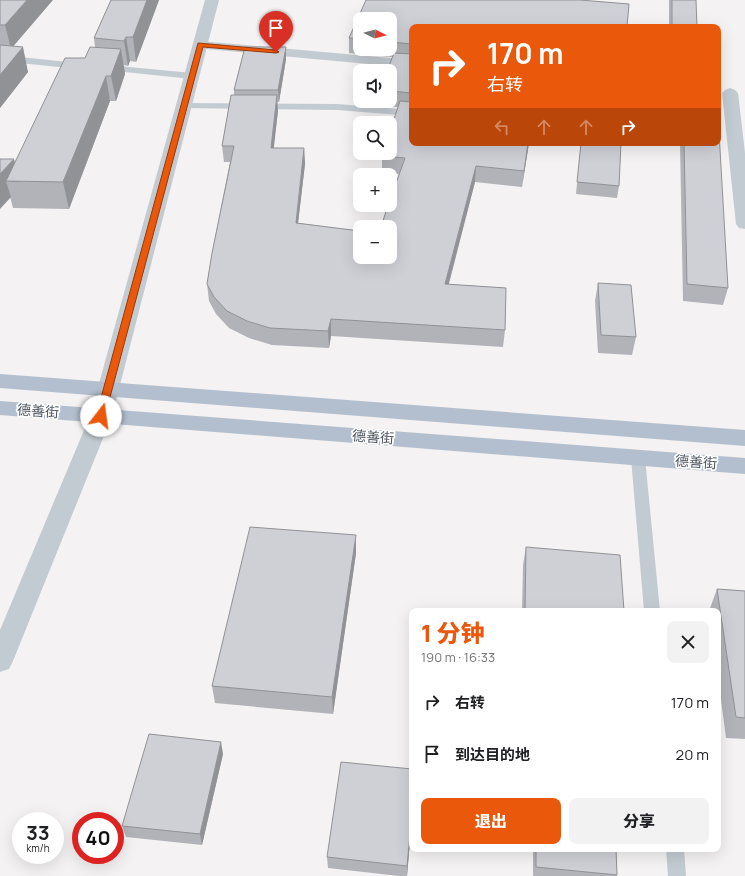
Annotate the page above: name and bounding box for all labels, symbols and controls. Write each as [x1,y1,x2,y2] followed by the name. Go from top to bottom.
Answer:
[259,11,293,52] pin
[353,12,397,56] north arrow
[353,12,397,264] map controls
[265,17,287,39] icon: arrive
[487,34,563,72] text: 170 m
[421,40,473,92] icon: right
[353,64,397,108] button: sound
[487,72,523,96] text: 右转
[353,116,397,160] button: search
[491,116,513,138] icon: left
[533,116,555,138] icon: ahead
[575,116,597,138] icon: ahead
[617,116,639,138] icon: right
[353,168,397,212] button: +
[353,220,397,264] button: −
[80,395,122,437] position arrow
[16,400,60,421] street label: 德善街
[351,426,395,447] street label: 德善街
[674,451,718,472] street label: 德善街
[421,616,485,649] text: 1 分钟
[667,621,709,663] button: close
[421,648,495,666] text: 190 m · 16:33
[421,691,443,713] icon: right
[455,692,485,713] text: 右转
[671,692,709,713] text: 170 m
[421,743,443,765] icon: arrive
[455,744,530,765] text: 到达目的地
[676,744,709,765] text: 20 m
[421,798,561,844] button: 退出
[569,798,709,844] button: 分享
[72,812,124,864] speed limit sign: 40
[26,819,50,846] text: 33
[26,841,50,855] text: km/h

